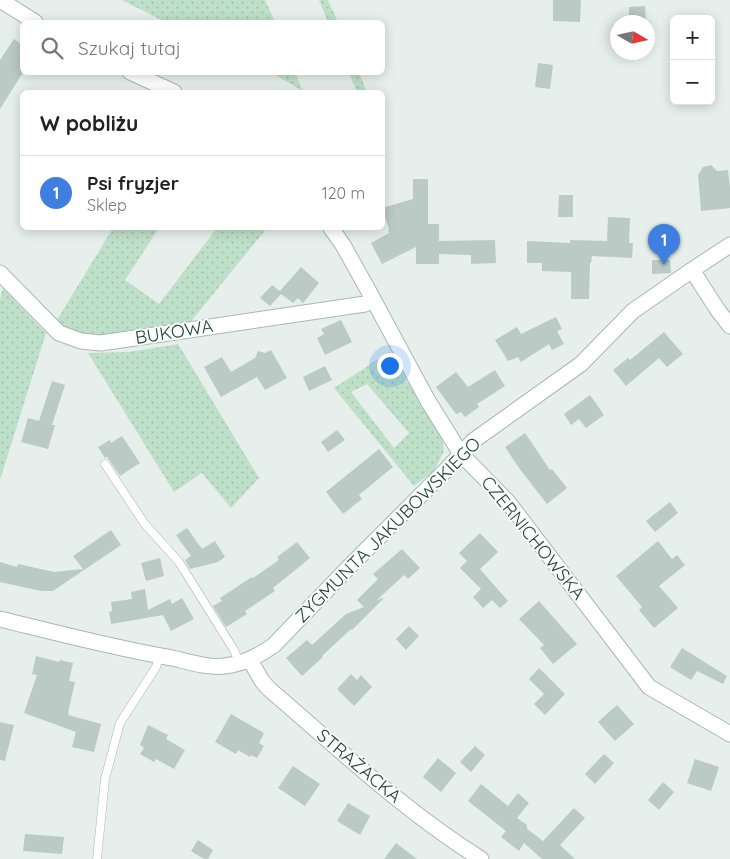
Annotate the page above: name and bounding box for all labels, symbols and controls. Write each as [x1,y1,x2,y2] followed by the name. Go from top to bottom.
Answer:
[610,15,655,60] north arrow
[670,15,715,105] map controls
[670,15,715,60] button: +
[20,20,385,75] search box
[38,34,66,62] icon: search
[78,36,181,60] text: Szukaj tutaj
[670,60,715,105] button: −
[40,110,138,136] text: W pobliżu
[87,171,179,195] text: Psi fryzjer
[53,183,59,203] text: 1
[322,183,365,203] text: 120 m
[87,195,127,215] text: Sklep
[648,224,680,265] pin: 1
[133,314,215,349] street label: BUKOWA
[377,353,403,379] your location
[290,432,485,627] street label: ZYGMUNTA JAKUBOWSKIEGO
[476,471,591,605] street label: CZERNICHOWSKA
[312,724,407,808] street label: STRAŻACKA

